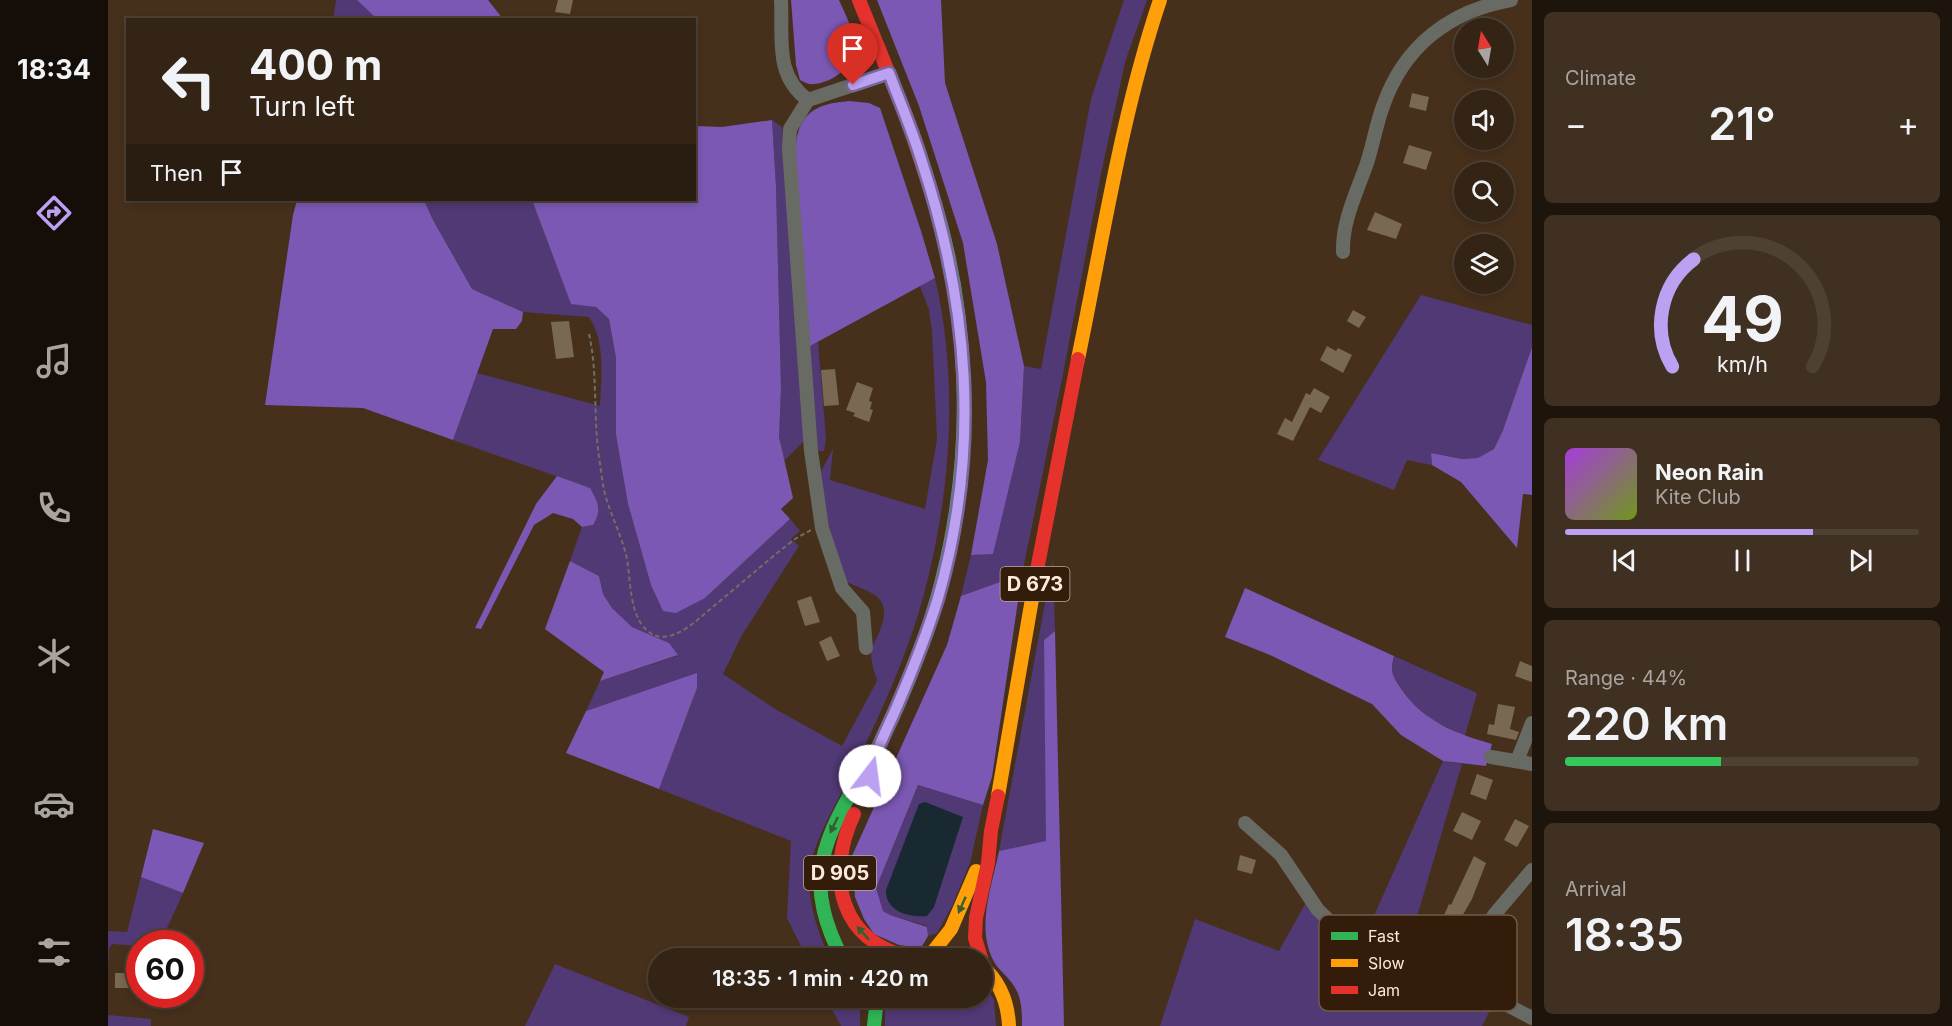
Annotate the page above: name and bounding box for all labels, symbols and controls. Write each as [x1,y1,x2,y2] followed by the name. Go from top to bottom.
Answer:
[1454,18,1514,78] north arrow
[1454,18,1514,294] map controls
[827,23,878,85] pin
[836,32,869,65] icon: arrive
[249,39,382,90] text: 400 m
[150,42,228,120] icon: left
[17,53,91,86] text: 18:34
[1565,66,1636,90] text: Climate
[249,90,355,123] text: Turn left
[1454,90,1514,150] button: sound
[1708,96,1776,151] text: 21°
[1565,104,1587,144] text: −
[1897,104,1919,144] text: +
[215,156,248,189] icon: arrive
[150,160,203,186] text: Then
[1454,162,1514,222] button: search
[33,192,75,234] icon: directions
[1454,234,1514,294] button: layers
[1701,281,1783,356] text: 49
[33,340,75,382] icon: music
[1717,352,1767,378] text: km/h
[1655,459,1764,485] text: Neon Rain
[1655,485,1741,509] text: Kite Club
[33,487,75,529] icon: phone
[1608,544,1641,577] icon: previous
[1726,544,1759,577] icon: pause
[1844,544,1877,577] icon: next
[1000,567,1070,601] road number: D 673
[33,635,75,677] icon: climate
[1565,666,1687,690] text: Range · 44%
[1565,696,1728,751] text: 220 km
[838,744,902,808] position arrow
[33,783,75,825] icon: car
[830,816,839,833] one-way arrow
[804,856,876,890] road number: D 905
[1565,877,1627,901] text: Arrival
[958,896,967,913] one-way arrow
[1565,907,1684,962] text: 18:35
[1319,915,1517,1011] legend
[856,925,870,940] one-way arrow
[1368,926,1400,946] text: Fast
[126,930,204,1008] speed limit sign: 60
[33,931,75,973] icon: filters
[1368,953,1405,973] text: Slow
[712,965,929,991] text: 18:35 · 1 min · 420 m
[1368,980,1400,1000] text: Jam

